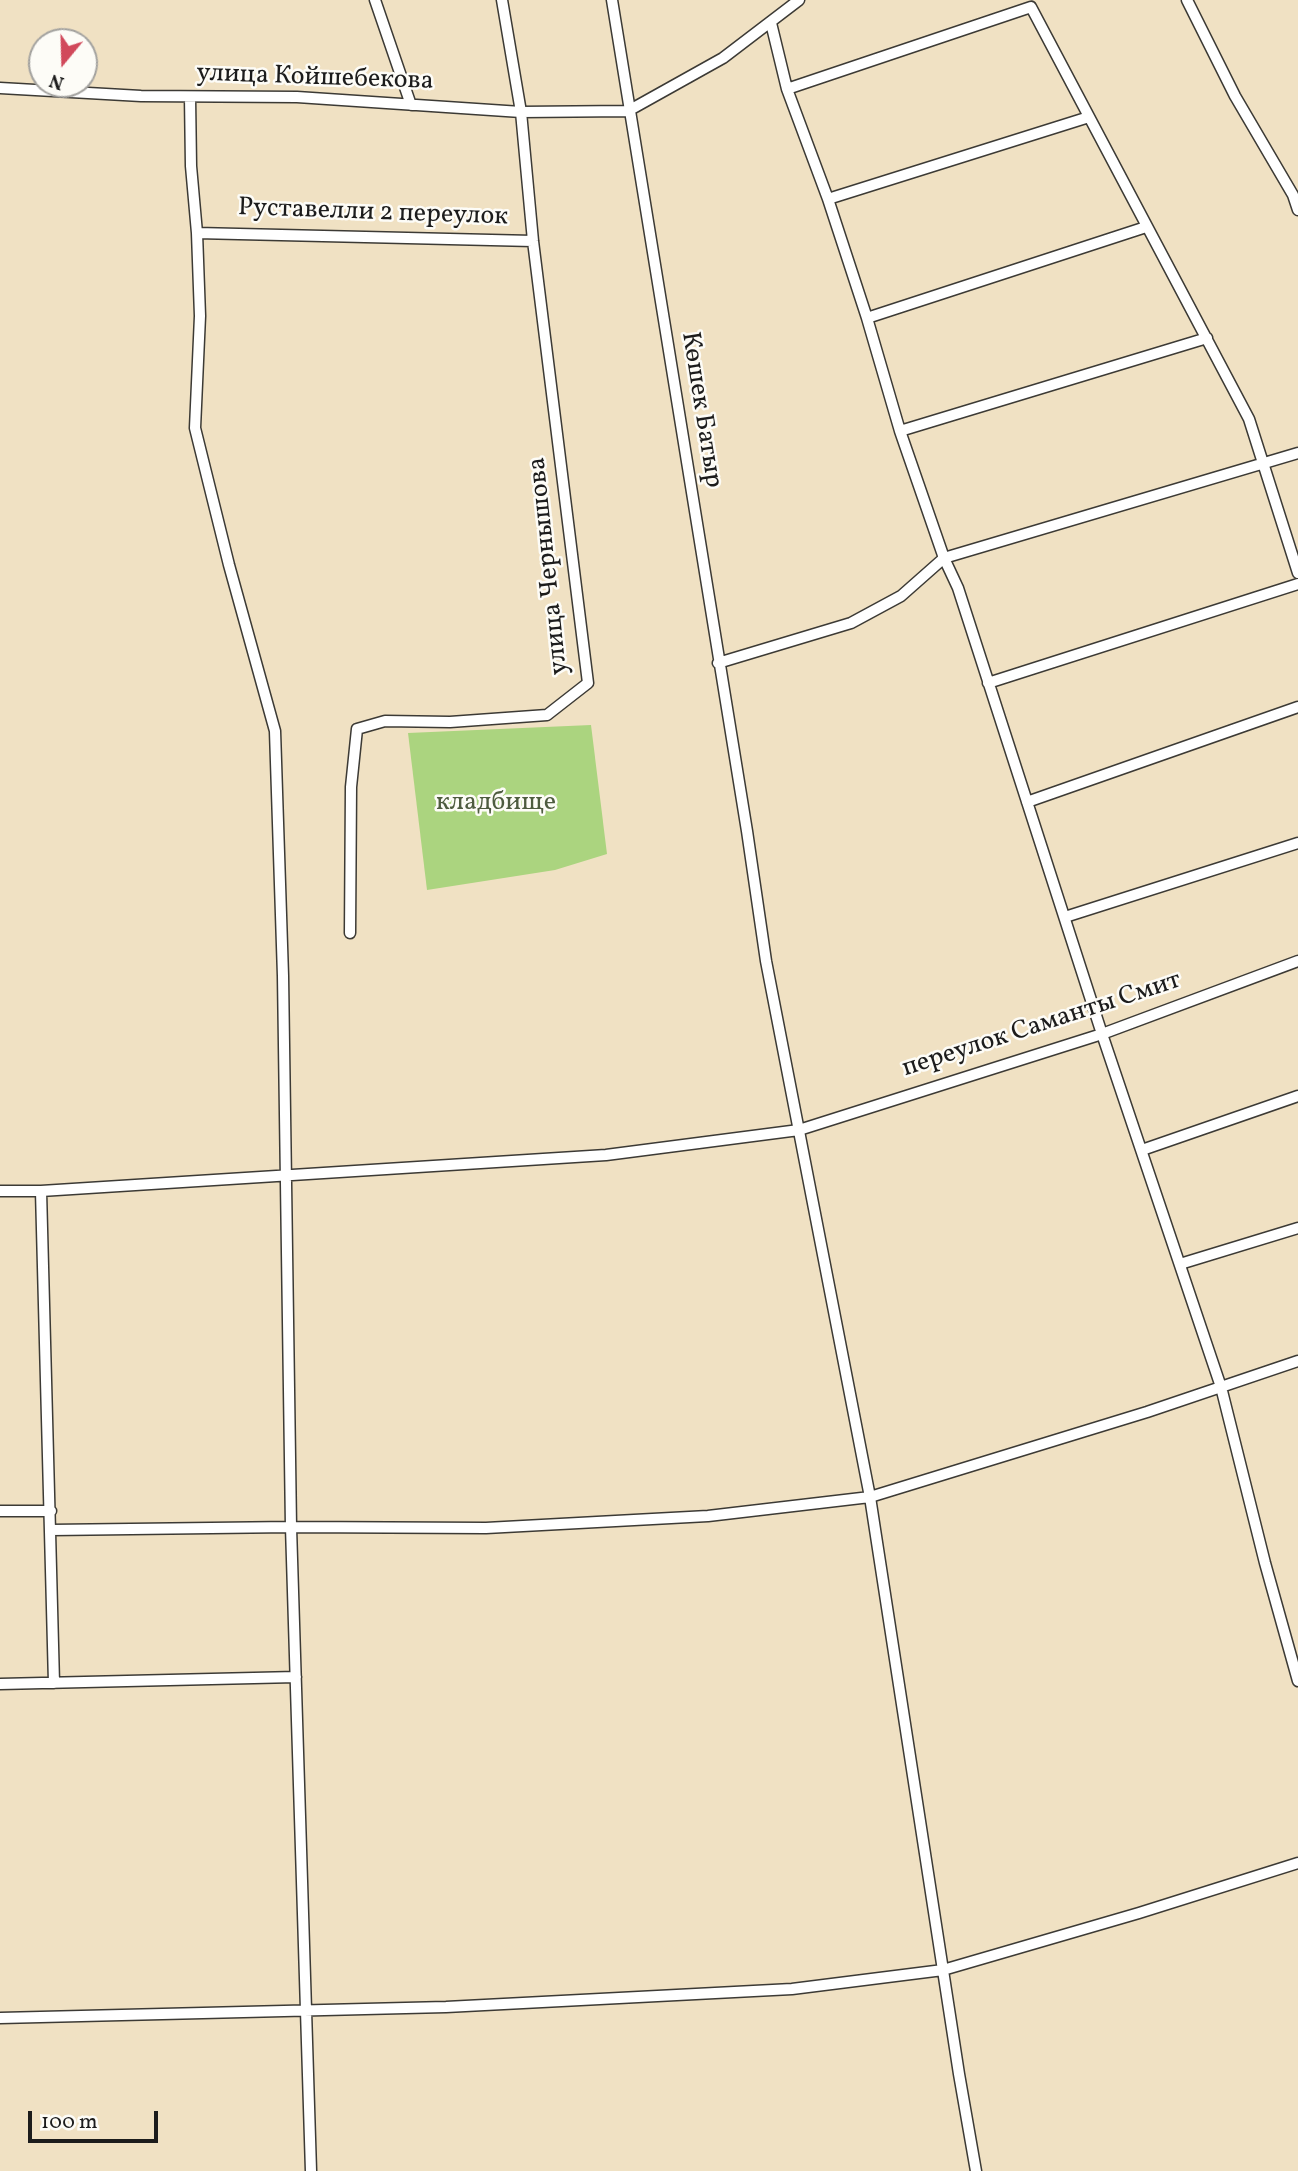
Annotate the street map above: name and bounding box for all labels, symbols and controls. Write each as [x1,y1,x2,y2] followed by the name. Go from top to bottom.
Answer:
[28,28,98,98] north arrow
[196,59,434,99] street label: улица Койшебекова
[46,66,68,96] text: N
[237,194,509,234] street label: Руставелли 2 переулок
[672,330,728,490] street label: Көшек Батыр
[523,456,577,676] street label: улица Чернышова
[436,788,556,820] park label: кладбище
[899,966,1185,1086] street label: переулок Саманты Смит
[32,2098,161,2142] scale bar
[41,2108,98,2137] text: 100 m

